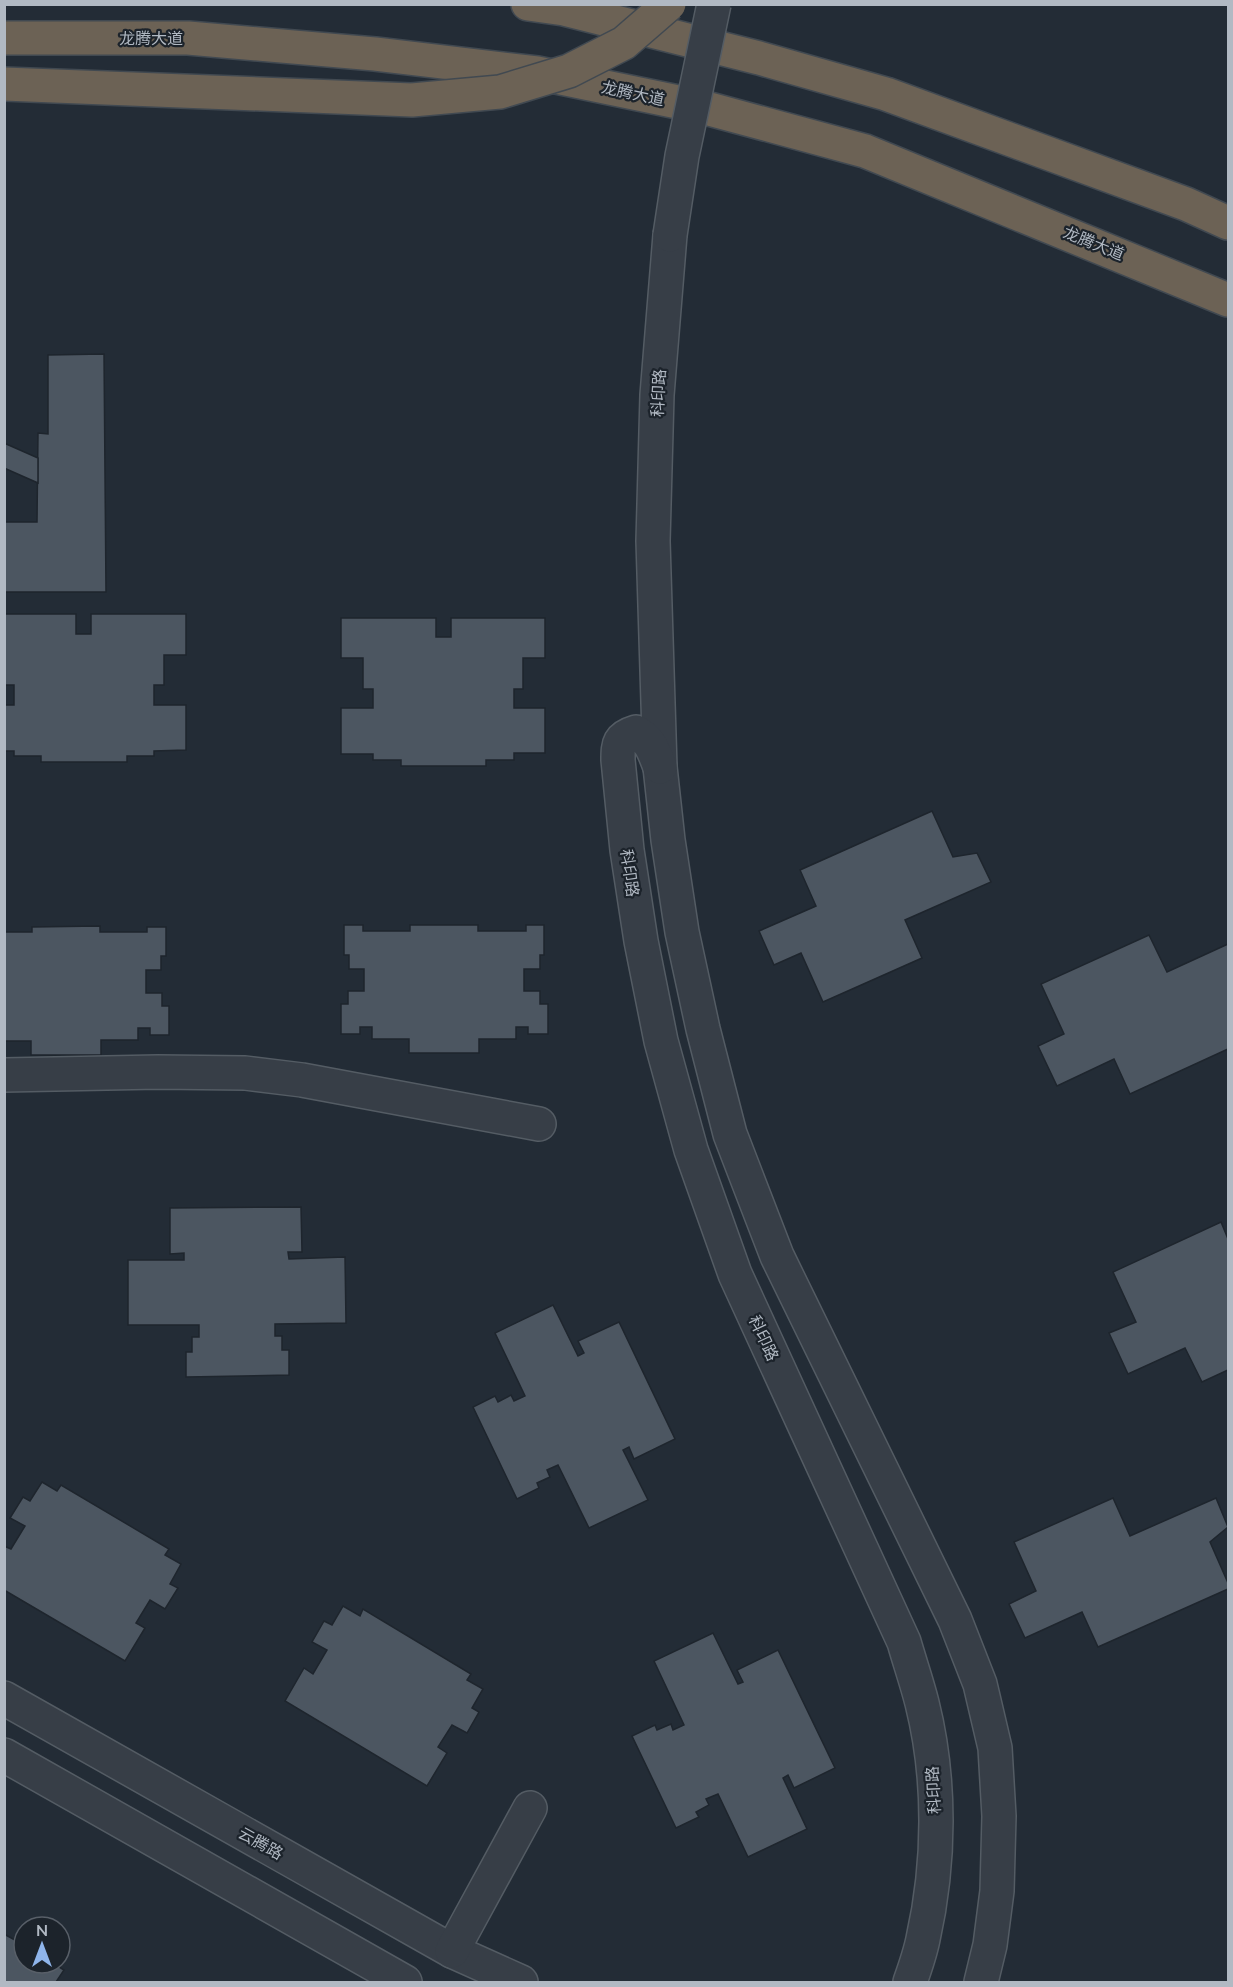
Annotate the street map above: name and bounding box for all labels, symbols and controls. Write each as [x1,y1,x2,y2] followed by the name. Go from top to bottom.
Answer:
[119,28,183,48] street label: 龙腾大道
[600,77,666,109] street label: 龙腾大道
[1061,222,1127,264] street label: 龙腾大道
[647,369,669,417] street label: 科印路
[617,848,643,898] street label: 科印路
[745,1312,783,1364] street label: 科印路
[922,1766,944,1814] street label: 科印路
[235,1823,287,1863] street label: 云腾路
[12,1915,72,1975] north arrow
[36,1920,48,1940] text: N

